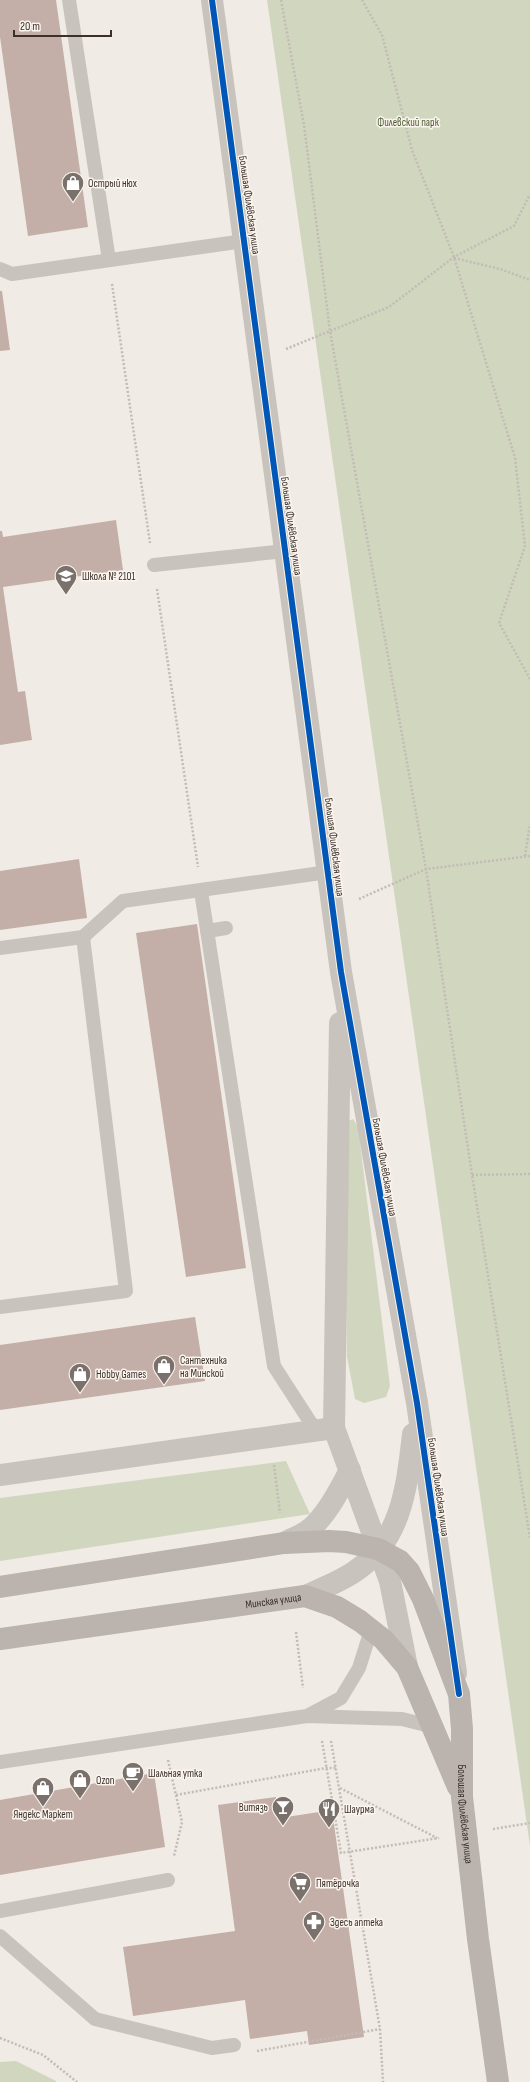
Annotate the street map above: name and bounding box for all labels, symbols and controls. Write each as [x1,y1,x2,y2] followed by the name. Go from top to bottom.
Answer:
[14,12,111,38] scale bar
[20,19,40,34] text: 20 m
[377,116,440,129] park label: Филевский парк
[236,155,263,255] street label: Большая Филёвская улица
[60,170,86,203] shop icon: Острый нюх
[88,177,137,190] place label: Острый нюх
[278,476,305,576] street label: Большая Филёвская улица
[53,563,79,596] school or university icon: Школа № 2101
[82,570,135,583] place label: Школа № 2101
[322,797,347,897] street label: Большая Филёвская улица
[369,1117,400,1217] street label: Большая Филёвская улица
[151,1353,177,1386] shop icon: Сантехника на Минской
[180,1354,227,1380] place label: Сантехника на Минской
[67,1361,93,1394] shop icon: Hobby Games
[96,1368,146,1381] place label: Hobby Games
[425,1437,452,1537] street label: Большая Филёвская улица
[245,1591,302,1611] street label: Минская улица
[120,1760,146,1793] cafe icon: Шальная утка
[455,1764,475,1864] street label: Большая Филёвская улица
[67,1767,93,1800] shop icon: Ozon
[148,1767,202,1780] place label: Шальная утка
[96,1774,115,1787] place label: Ozon
[30,1775,56,1808] shop icon: Яндекс Маркет
[270,1794,296,1827] bar icon: Витязь
[316,1796,342,1829] restaurant icon: Шаурма
[239,1801,268,1814] place label: Витязь
[344,1803,374,1816] place label: Шаурма
[13,1808,73,1821] place label: Яндекс Маркет
[287,1870,313,1903] supermarket icon: Пятёрочка
[316,1877,359,1890] place label: Пятёрочка
[301,1909,327,1942] pharmacy icon: Здесь аптека
[330,1916,383,1929] place label: Здесь аптека

